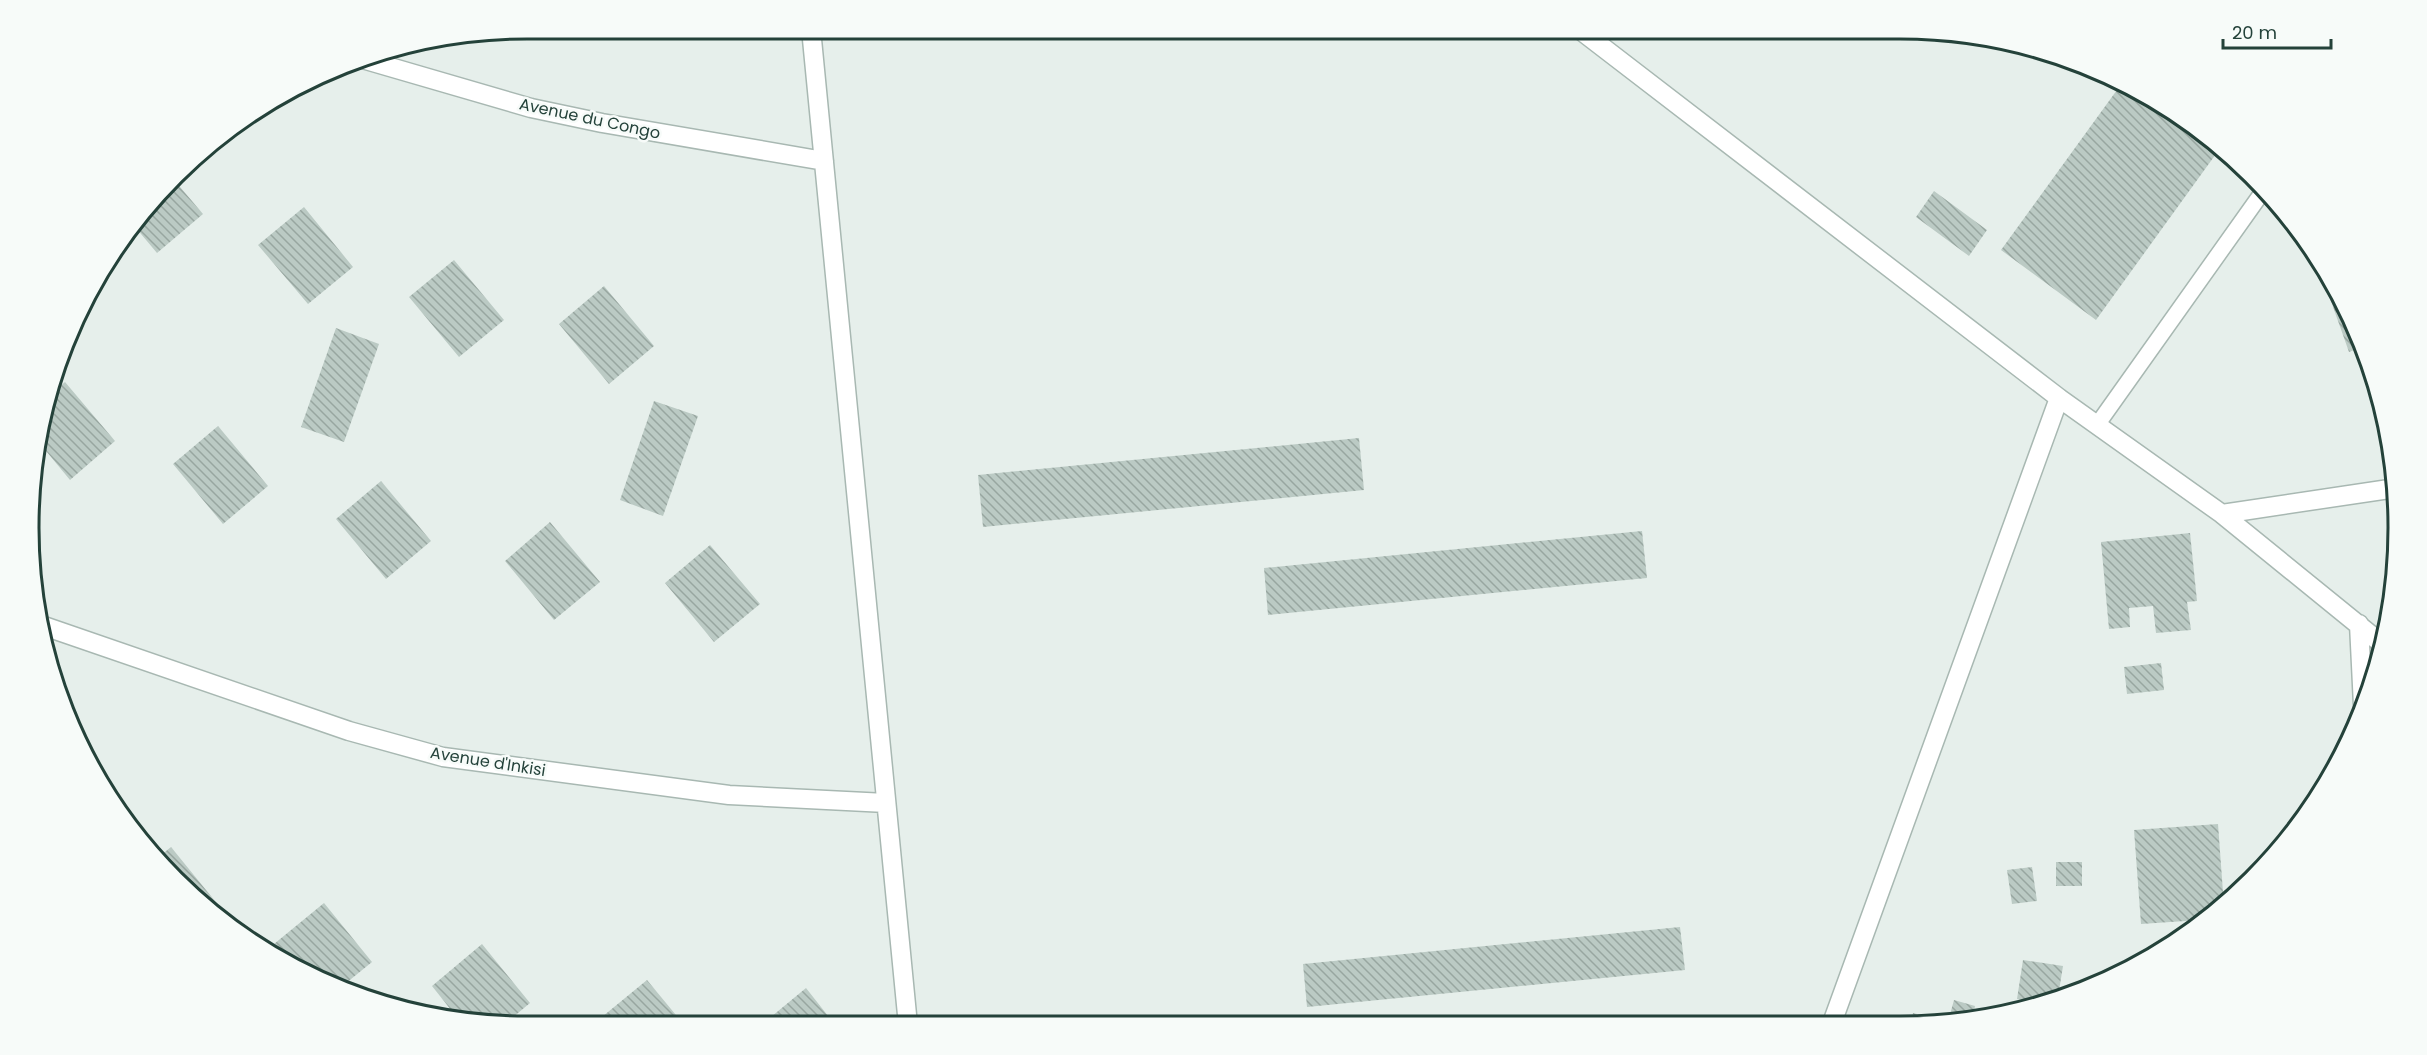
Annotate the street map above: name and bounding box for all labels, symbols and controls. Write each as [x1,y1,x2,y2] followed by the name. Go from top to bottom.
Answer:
[2223,12,2331,50] scale bar
[2232,20,2277,45] text: 20 m
[517,92,663,145] street label: Avenue du Congo
[429,741,547,782] street label: Avenue d'Inkisi

